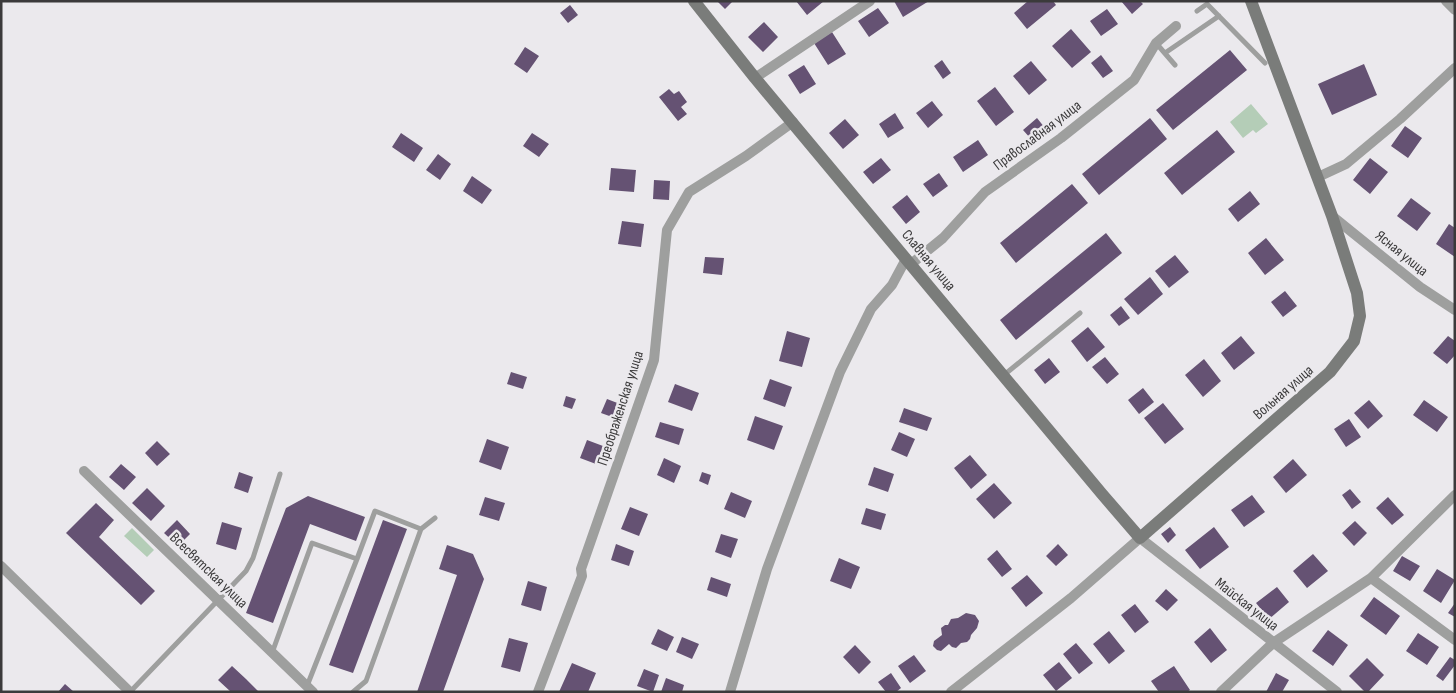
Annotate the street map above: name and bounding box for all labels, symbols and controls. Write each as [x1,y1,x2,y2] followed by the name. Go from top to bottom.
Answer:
[990,96,1085,175] street label: Православная улица
[897,226,960,295] street label: Славная улица
[1371,226,1432,281] street label: Ясная улица
[593,348,648,468] street label: Преображенская улица
[1249,361,1317,424] street label: Вольная улица
[166,528,252,613] street label: Всесвятская улица
[1211,574,1283,635] street label: Майская улица

